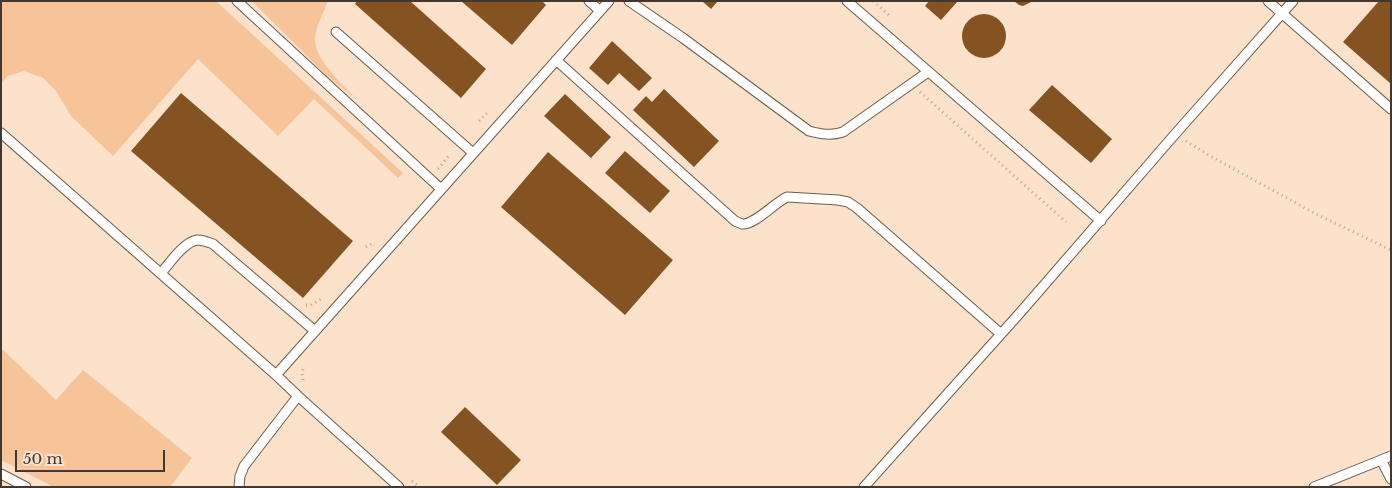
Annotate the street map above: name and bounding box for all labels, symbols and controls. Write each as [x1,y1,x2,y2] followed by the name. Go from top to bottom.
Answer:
[18,440,168,472] scale bar
[23,449,63,468] text: 50 m

